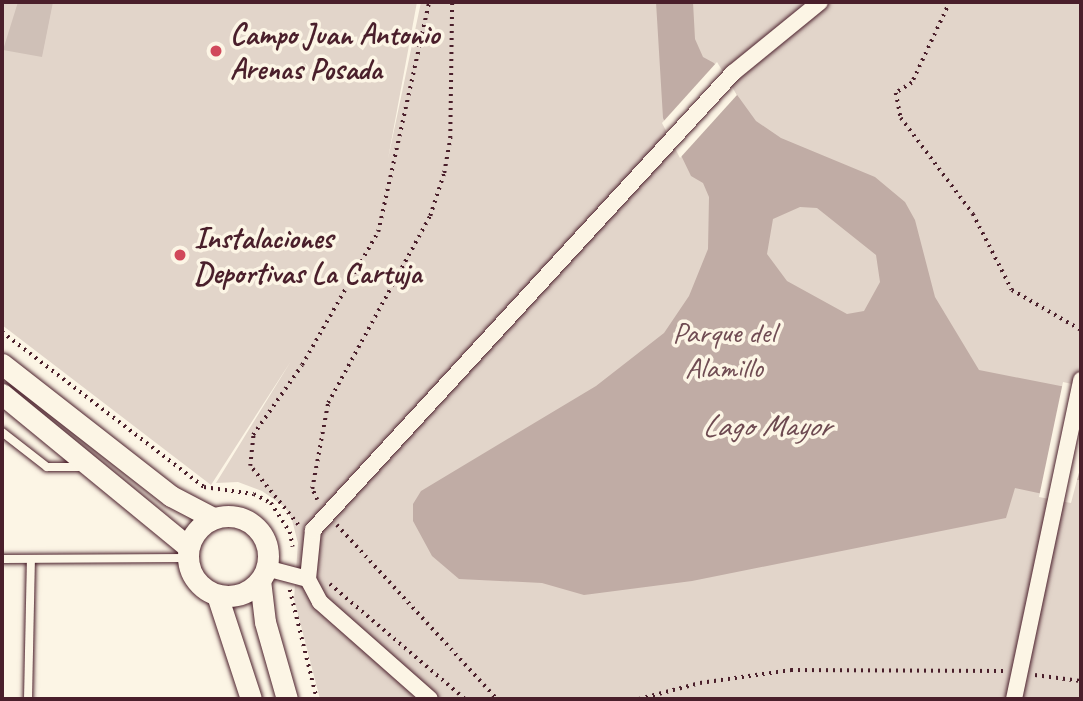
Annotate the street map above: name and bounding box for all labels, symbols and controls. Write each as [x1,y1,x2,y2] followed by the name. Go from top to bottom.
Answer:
[230,16,438,86] place label: Campo Juan Antonio Arenas Posada
[208,43,224,59] marker: Campo Juan Antonio Arenas Posada
[194,220,423,290] place label: Instalaciones Deportivas La Cartuja
[172,247,188,263] marker: Instalaciones Deportivas La Cartuja
[673,314,775,384] park label: Parque del Alamillo
[702,407,830,445] water label: Lago Mayor

